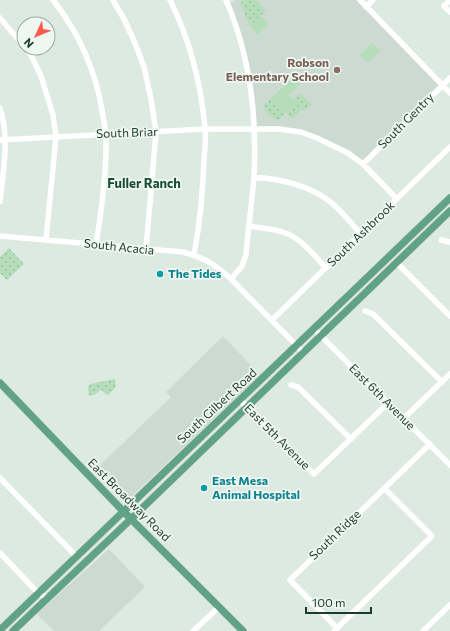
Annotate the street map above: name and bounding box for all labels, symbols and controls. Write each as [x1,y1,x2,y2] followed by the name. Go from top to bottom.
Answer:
[16,16,56,56] north arrow
[21,36,36,51] text: N
[226,55,329,83] place label: Robson Elementary School
[332,65,342,75] marker: Robson Elementary School
[375,90,436,151] street label: South Gentry
[96,124,158,140] street label: South Briar
[107,175,181,191] district label: Fuller Ranch
[324,197,397,269] street label: South Ashbrook
[83,235,155,257] street label: South Acacia
[168,266,222,280] place label: The Tides
[155,269,165,279] marker: The Tides
[347,360,419,432] street label: East 6th Avenue
[174,365,259,446] street label: South Gilbert Road
[242,401,313,472] street label: East 5th Avenue
[86,455,174,544] street label: East Broadway Road
[212,473,300,501] place label: East Mesa Animal Hospital
[199,483,209,493] marker: East Mesa Animal Hospital
[306,506,363,562] street label: South Ridge
[306,589,371,615] scale bar
[312,595,346,609] text: 100 m

